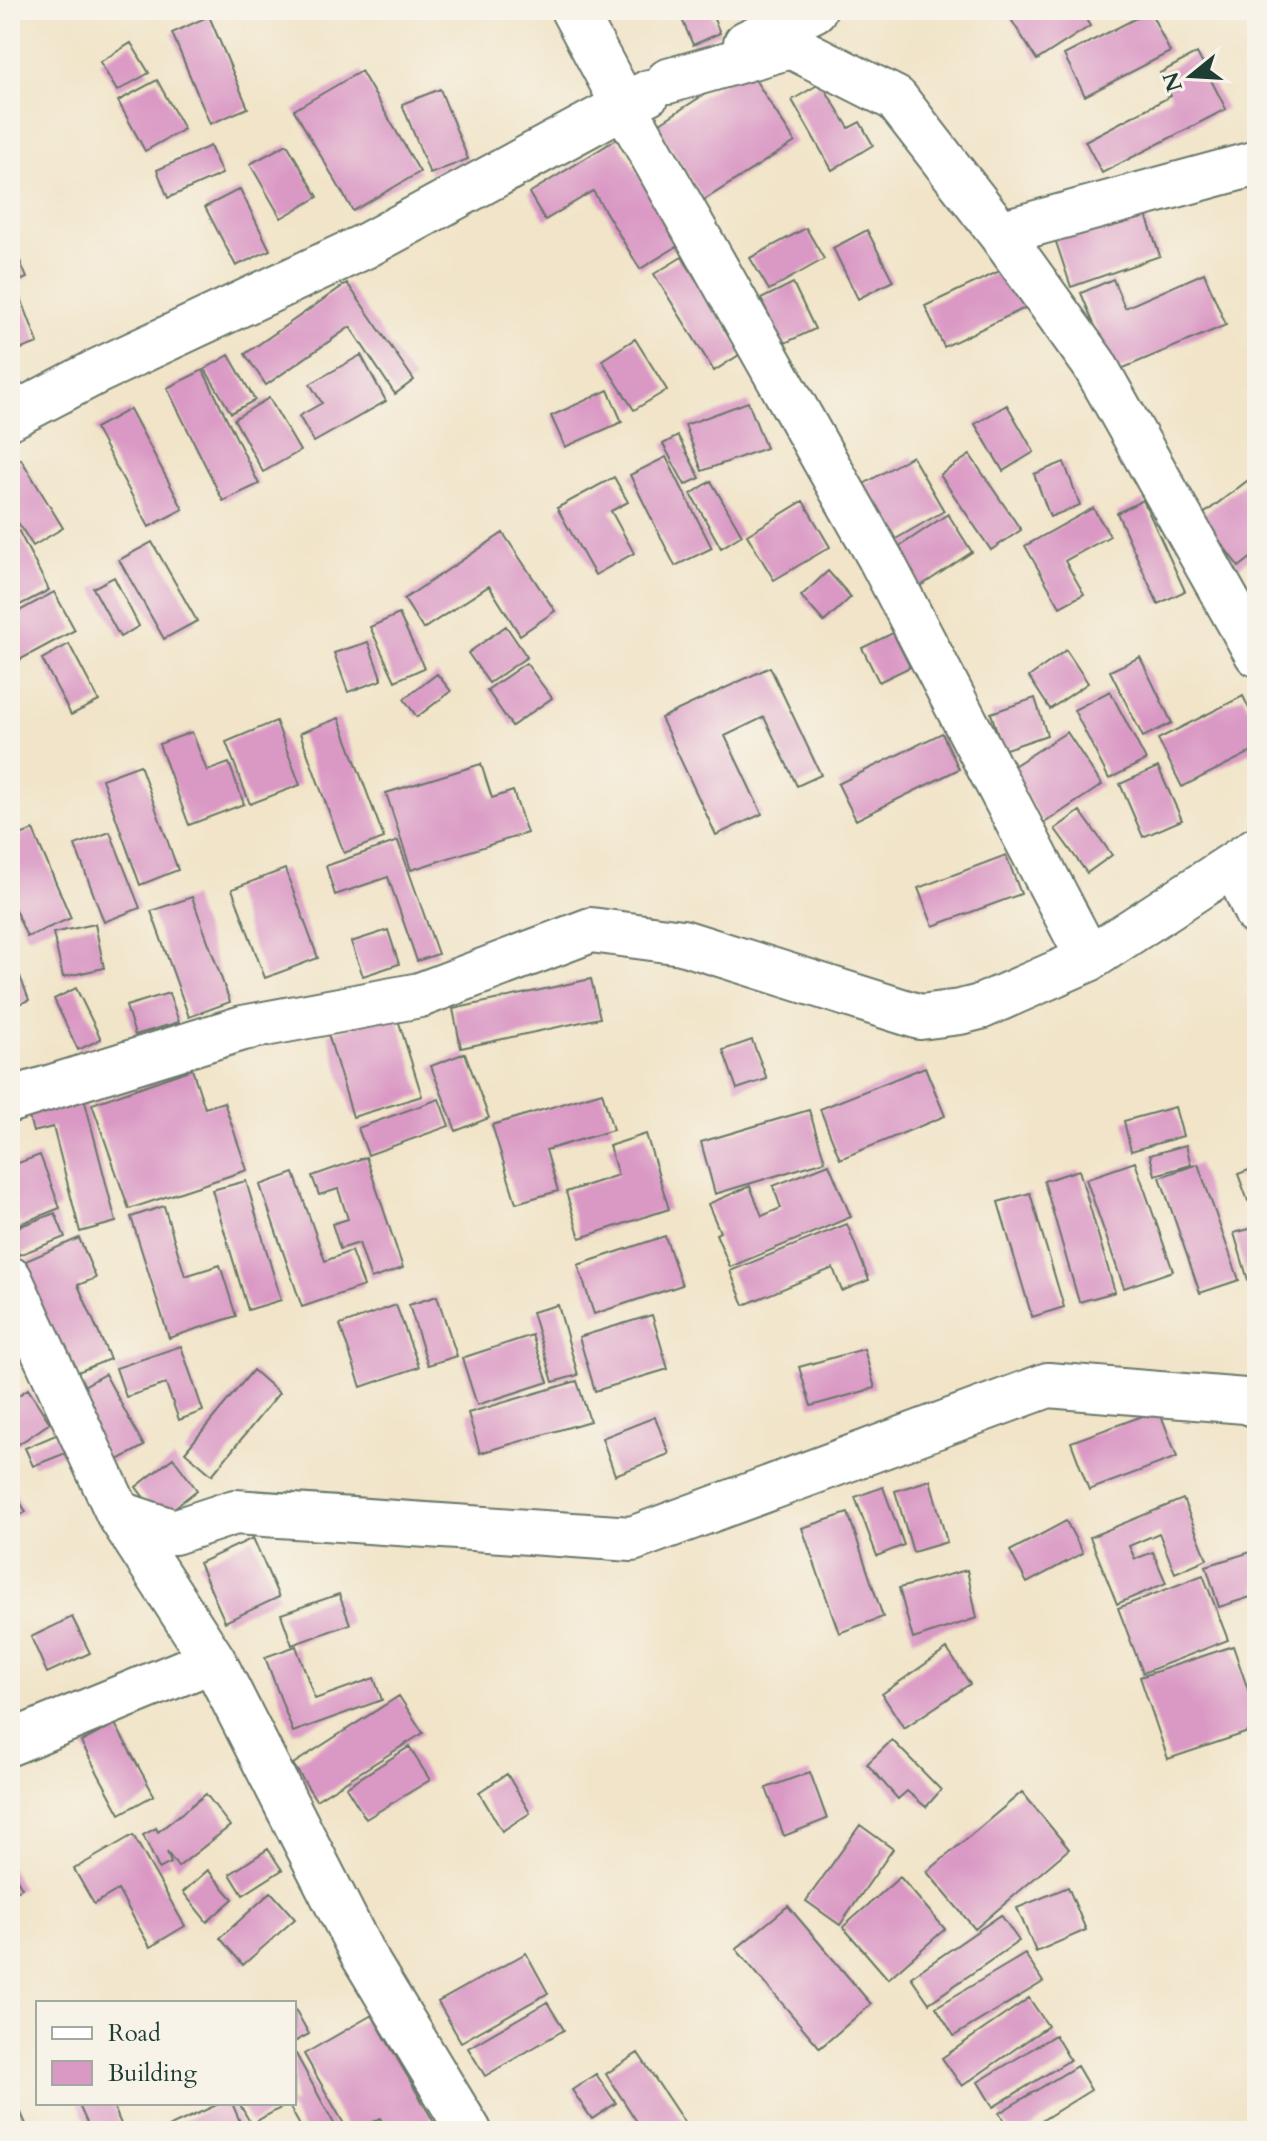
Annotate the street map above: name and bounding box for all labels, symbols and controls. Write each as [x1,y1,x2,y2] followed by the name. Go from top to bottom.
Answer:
[1151,36,1231,116] north arrow
[1156,68,1190,96] text: N
[36,2001,296,2105] legend
[108,2017,161,2050] text: Road
[108,2057,198,2090] text: Building

